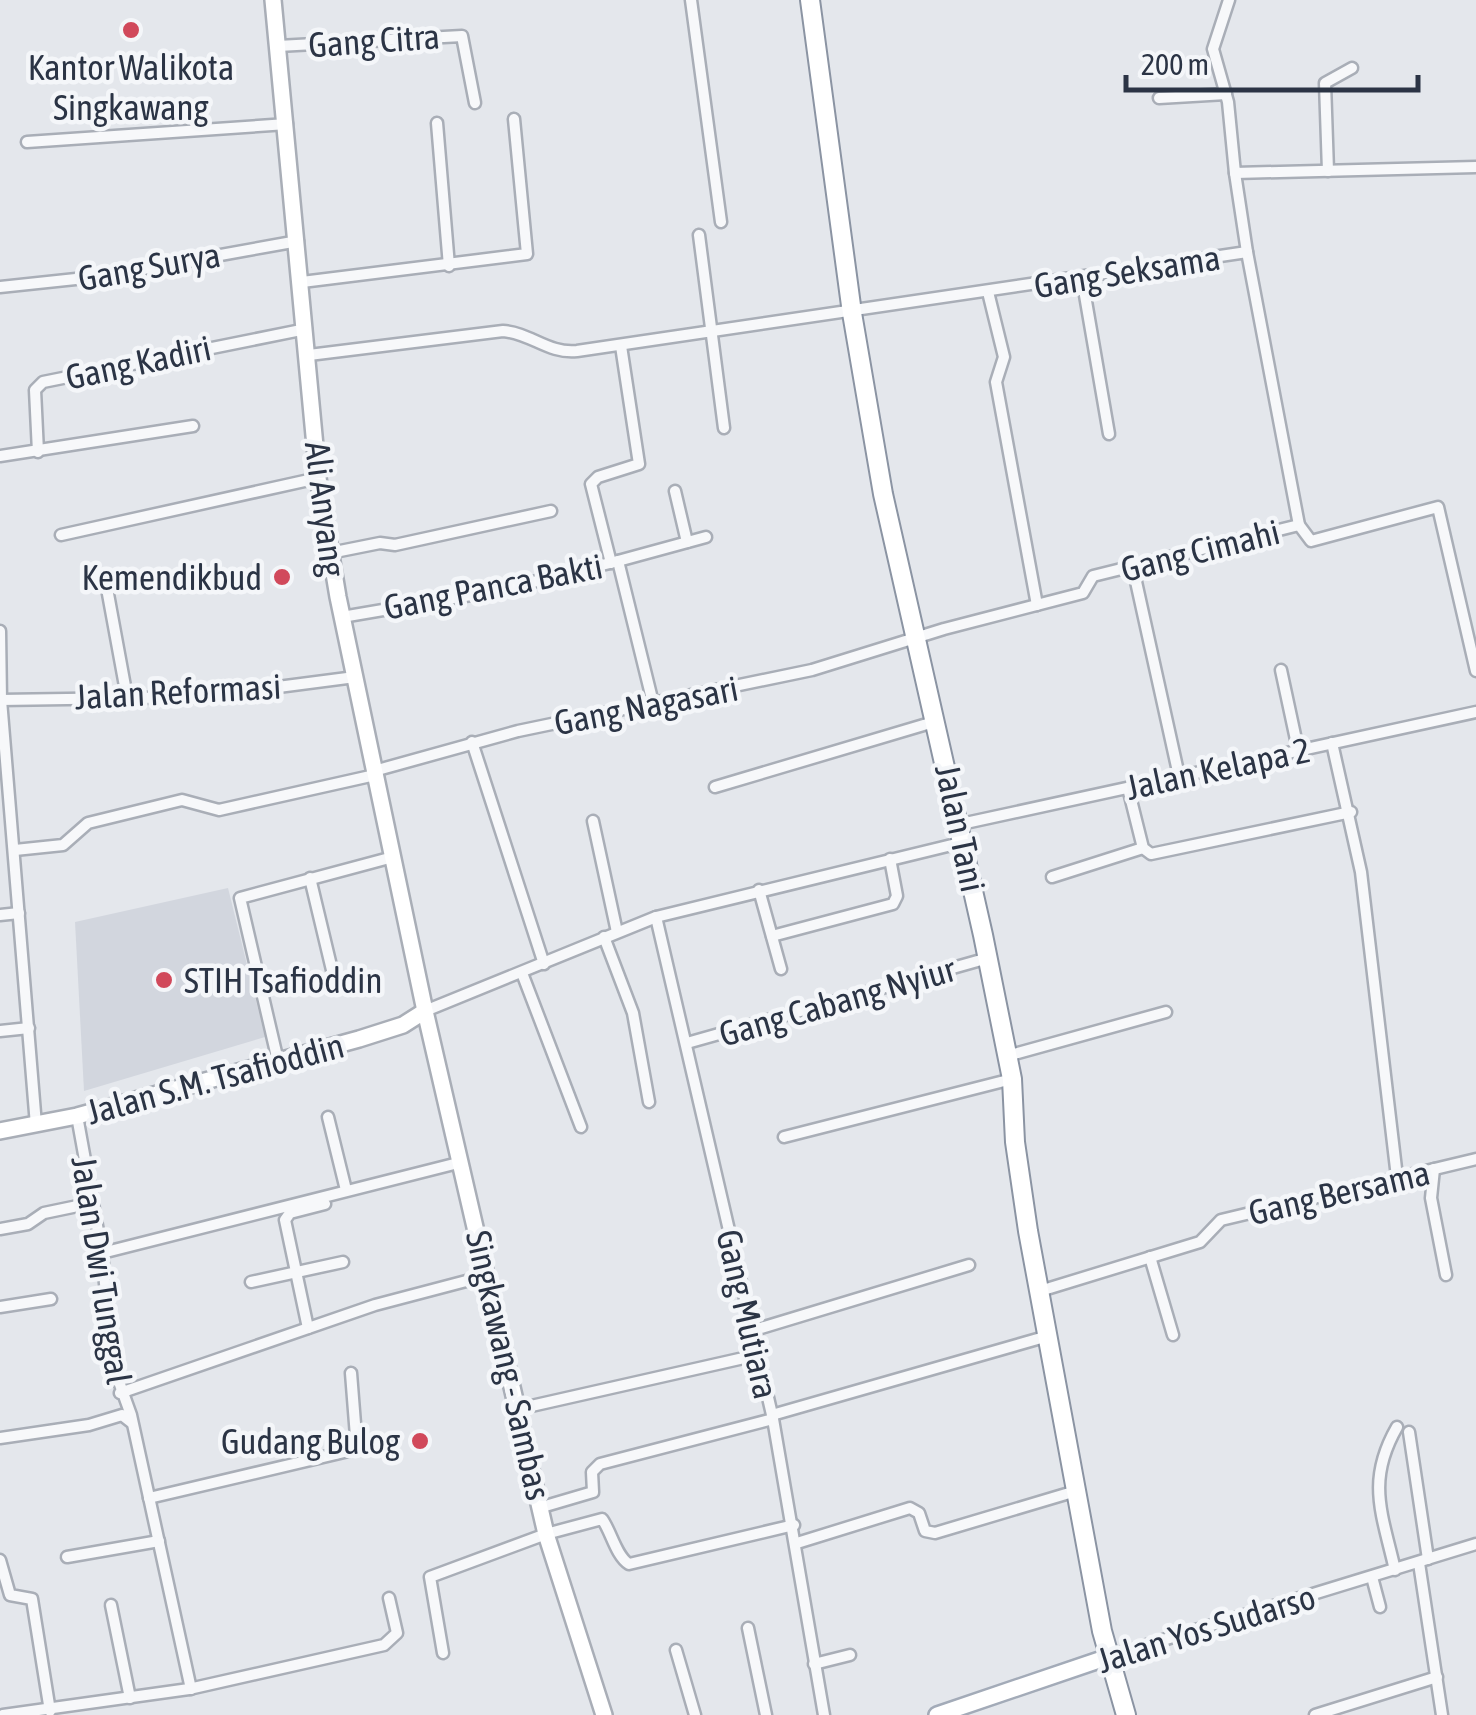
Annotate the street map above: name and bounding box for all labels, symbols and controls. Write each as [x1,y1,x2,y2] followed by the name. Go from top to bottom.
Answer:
[307,15,441,65] street label: Gang Citra
[120,19,142,41] marker: Kantor Walikota Singkawang
[1126,30,1418,92] scale bar
[28,47,234,127] place label: Kantor Walikota Singkawang
[1141,47,1209,81] text: 200 m
[75,234,223,298] street label: Gang Surya
[1031,237,1223,305] street label: Gang Seksama
[62,327,214,397] street label: Gang Kadiri
[298,439,354,579] street label: Ali Anyang
[1117,511,1283,589] street label: Gang Cimahi
[380,545,606,627] street label: Gang Panca Bakti
[81,557,262,597] place label: Kemendikbud
[271,566,293,588] marker: Kemendikbud
[74,666,282,716] street label: Jalan Reformasi
[551,668,741,742] street label: Gang Nagasari
[1122,729,1314,807] street label: Jalan Kelapa 2
[928,761,994,895] street label: Jalan Tani
[714,948,960,1054] street label: Gang Cabang Nyiur
[184,960,382,1000] place label: STIH Tsafioddin
[153,969,175,991] marker: STIH Tsafioddin
[82,1024,348,1132] street label: Jalan S.M. Tsafioddin
[1245,1152,1433,1232] street label: Gang Bersama
[64,1153,140,1387] street label: Jalan Dwi Tunggal
[709,1226,787,1402] street label: Gang Mutiara
[459,1227,559,1503] street label: Singkawang - Sambas
[221,1421,400,1461] place label: Gudang Bulog
[409,1430,431,1452] marker: Gudang Bulog
[1092,1576,1320,1680] street label: Jalan Yos Sudarso

